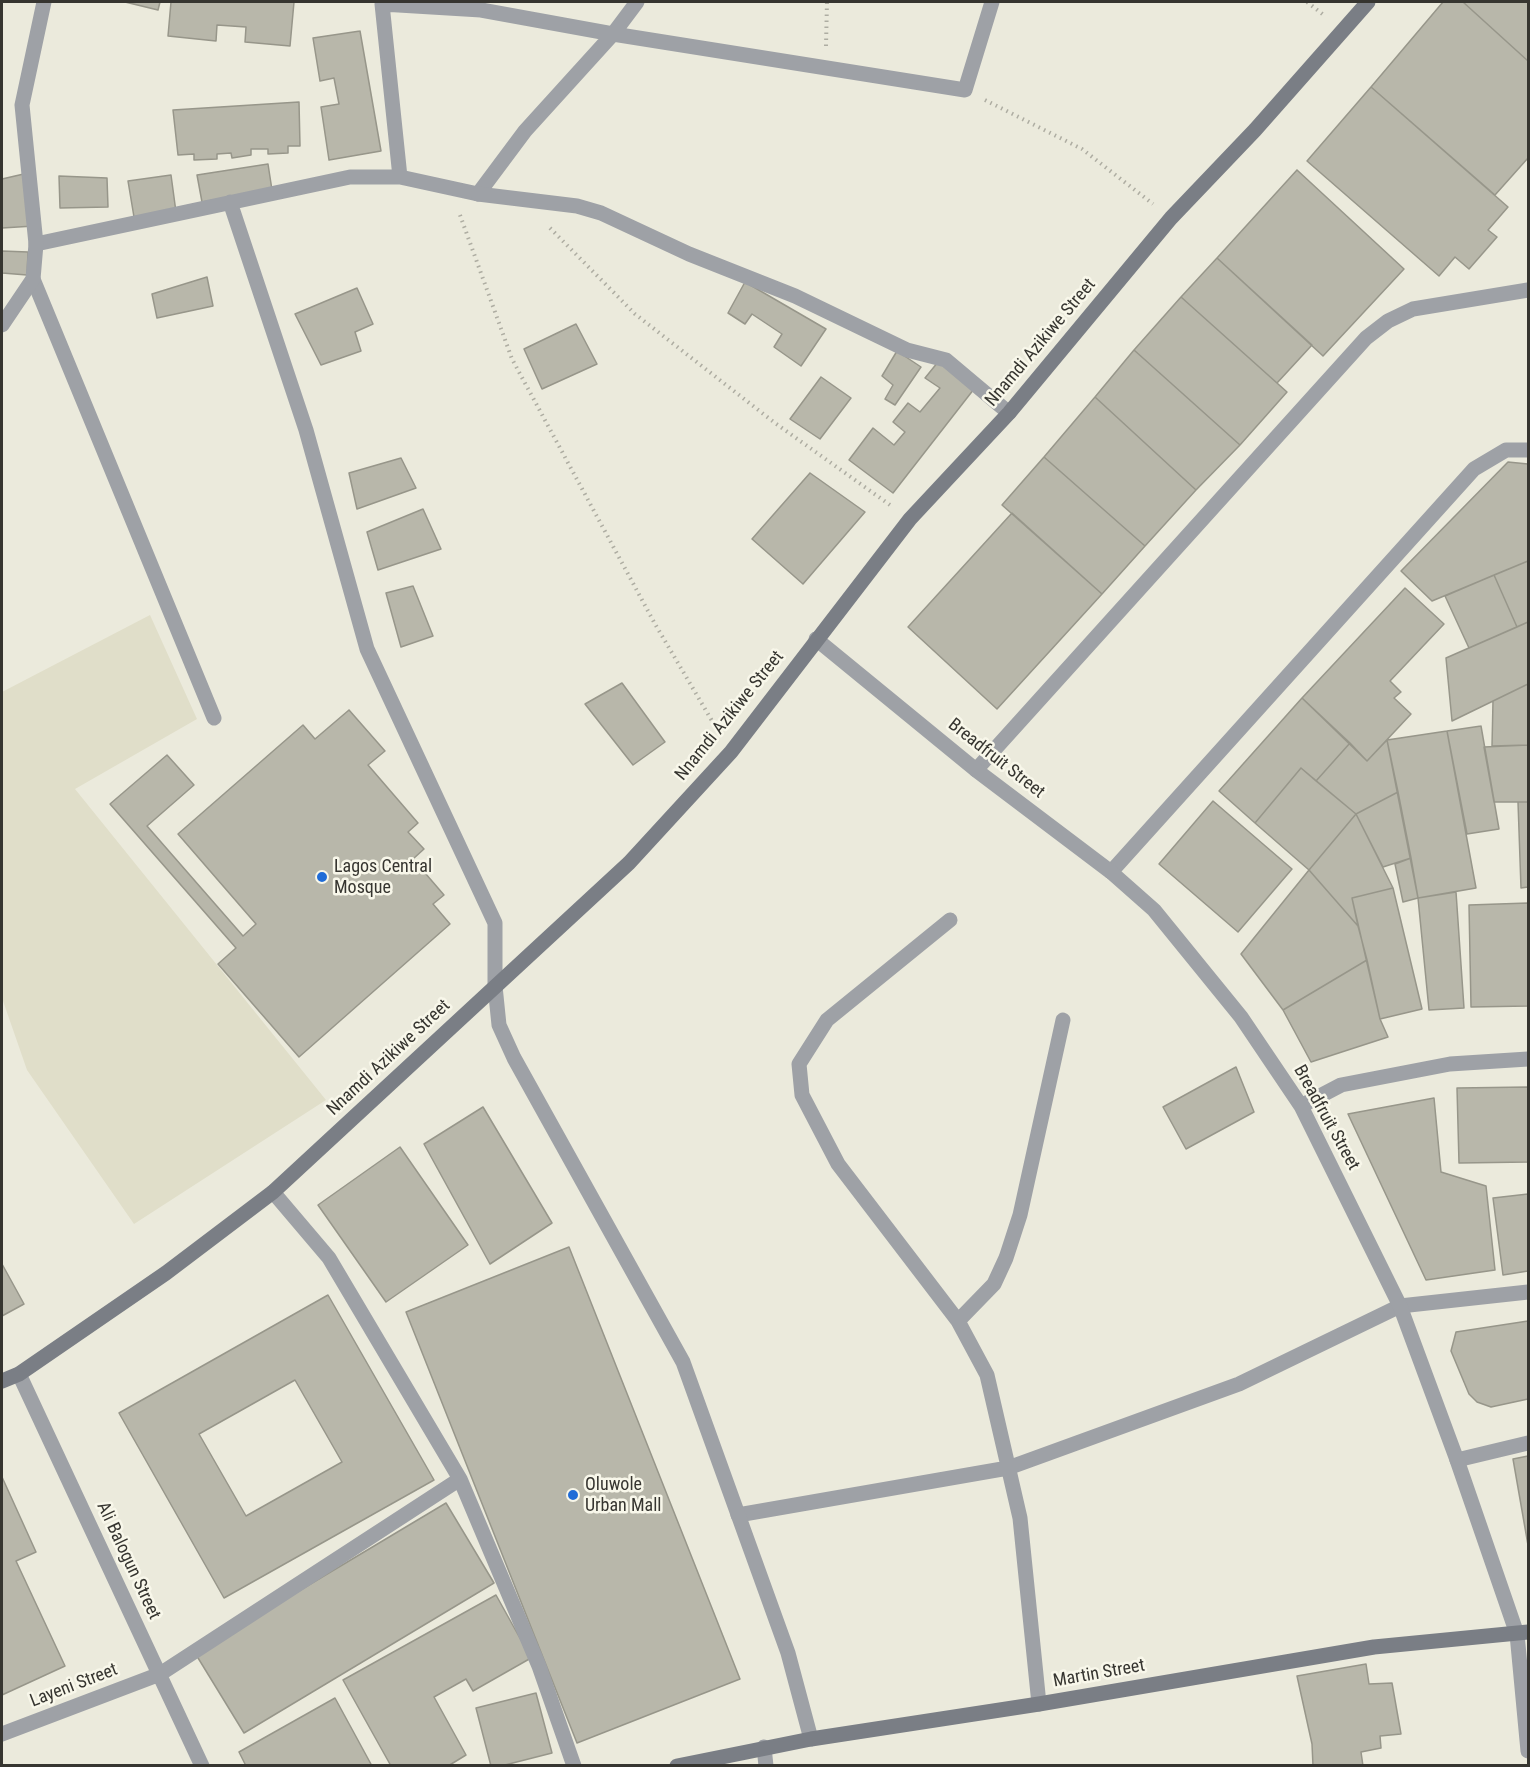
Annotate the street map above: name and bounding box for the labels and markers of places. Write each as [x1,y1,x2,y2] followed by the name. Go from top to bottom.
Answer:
[334,856,432,898] place label: Lagos Central Mosque
[315,870,329,884] marker: Lagos Central Mosque
[585,1474,661,1516] place label: Oluwole Urban Mall
[566,1488,580,1502] marker: Oluwole Urban Mall

